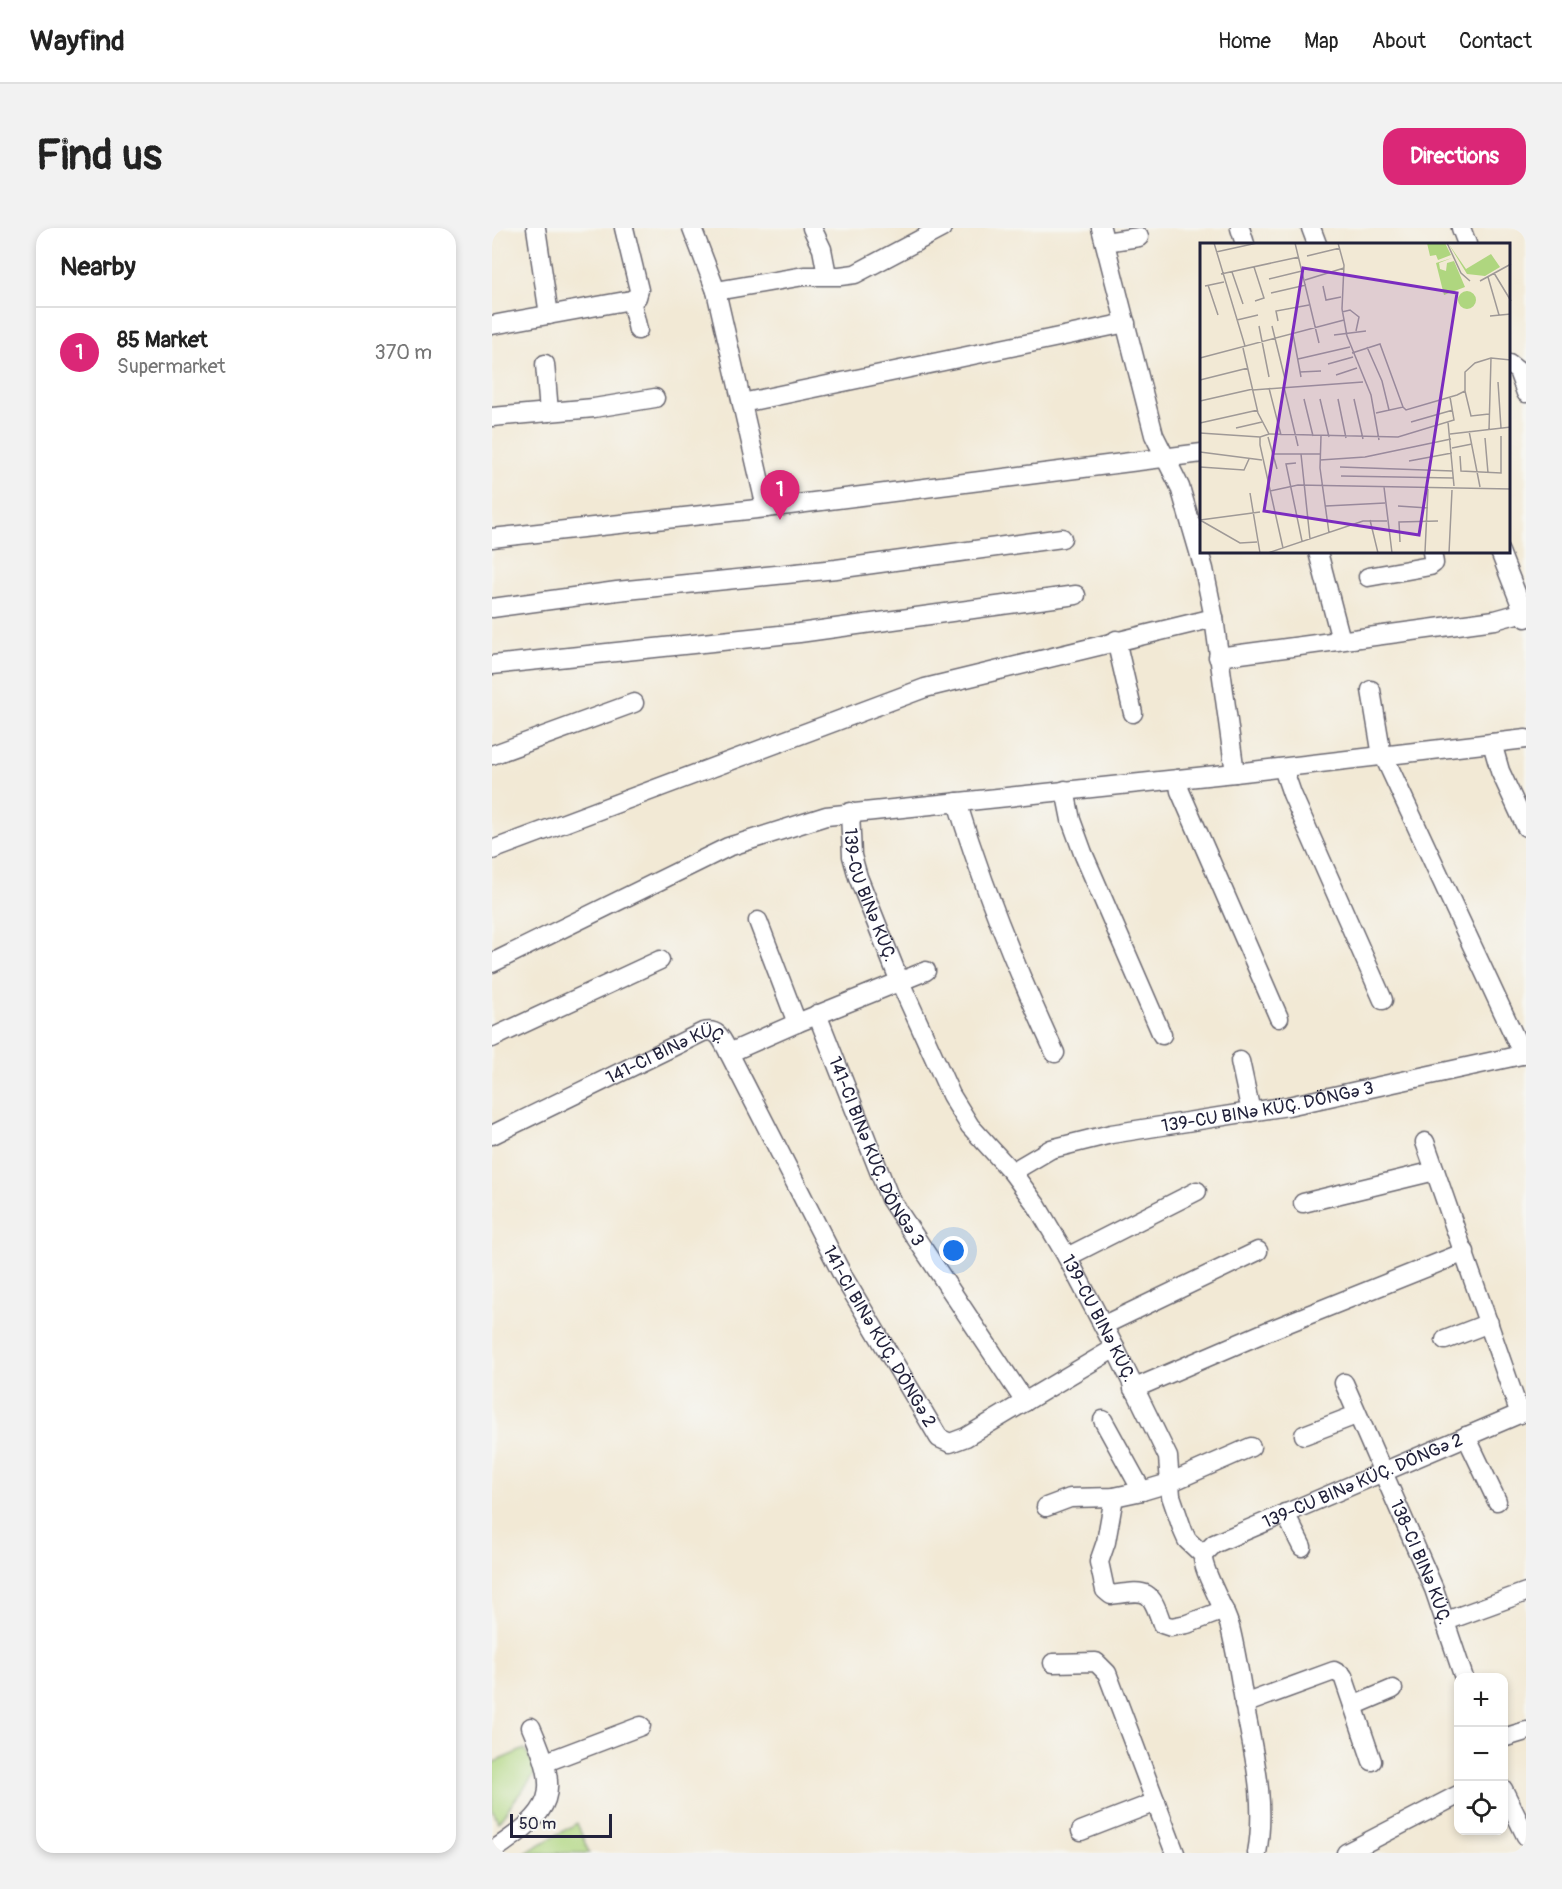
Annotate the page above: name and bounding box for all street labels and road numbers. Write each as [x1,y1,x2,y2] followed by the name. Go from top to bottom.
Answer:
[839,827,902,965] street label: 139-CU BINƏ KÜÇ.
[602,1019,733,1089] street label: 141-CI BINƏ KÜÇ.
[823,1053,930,1251] street label: 141-CI BINƏ KÜÇ. DÖNGƏ 3
[1160,1076,1376,1137] street label: 139-CU BINƏ KÜÇ. DÖNGƏ 3
[818,1242,942,1431] street label: 141-CI BINƏ KÜÇ. DÖNGƏ 2
[1056,1251,1141,1386] street label: 139-CU BINƏ KÜÇ.
[1259,1428,1466,1533] street label: 139-CU BINƏ KÜÇ. DÖNGƏ 2
[1385,1496,1457,1628] street label: 138-CI BINƏ KÜÇ.

